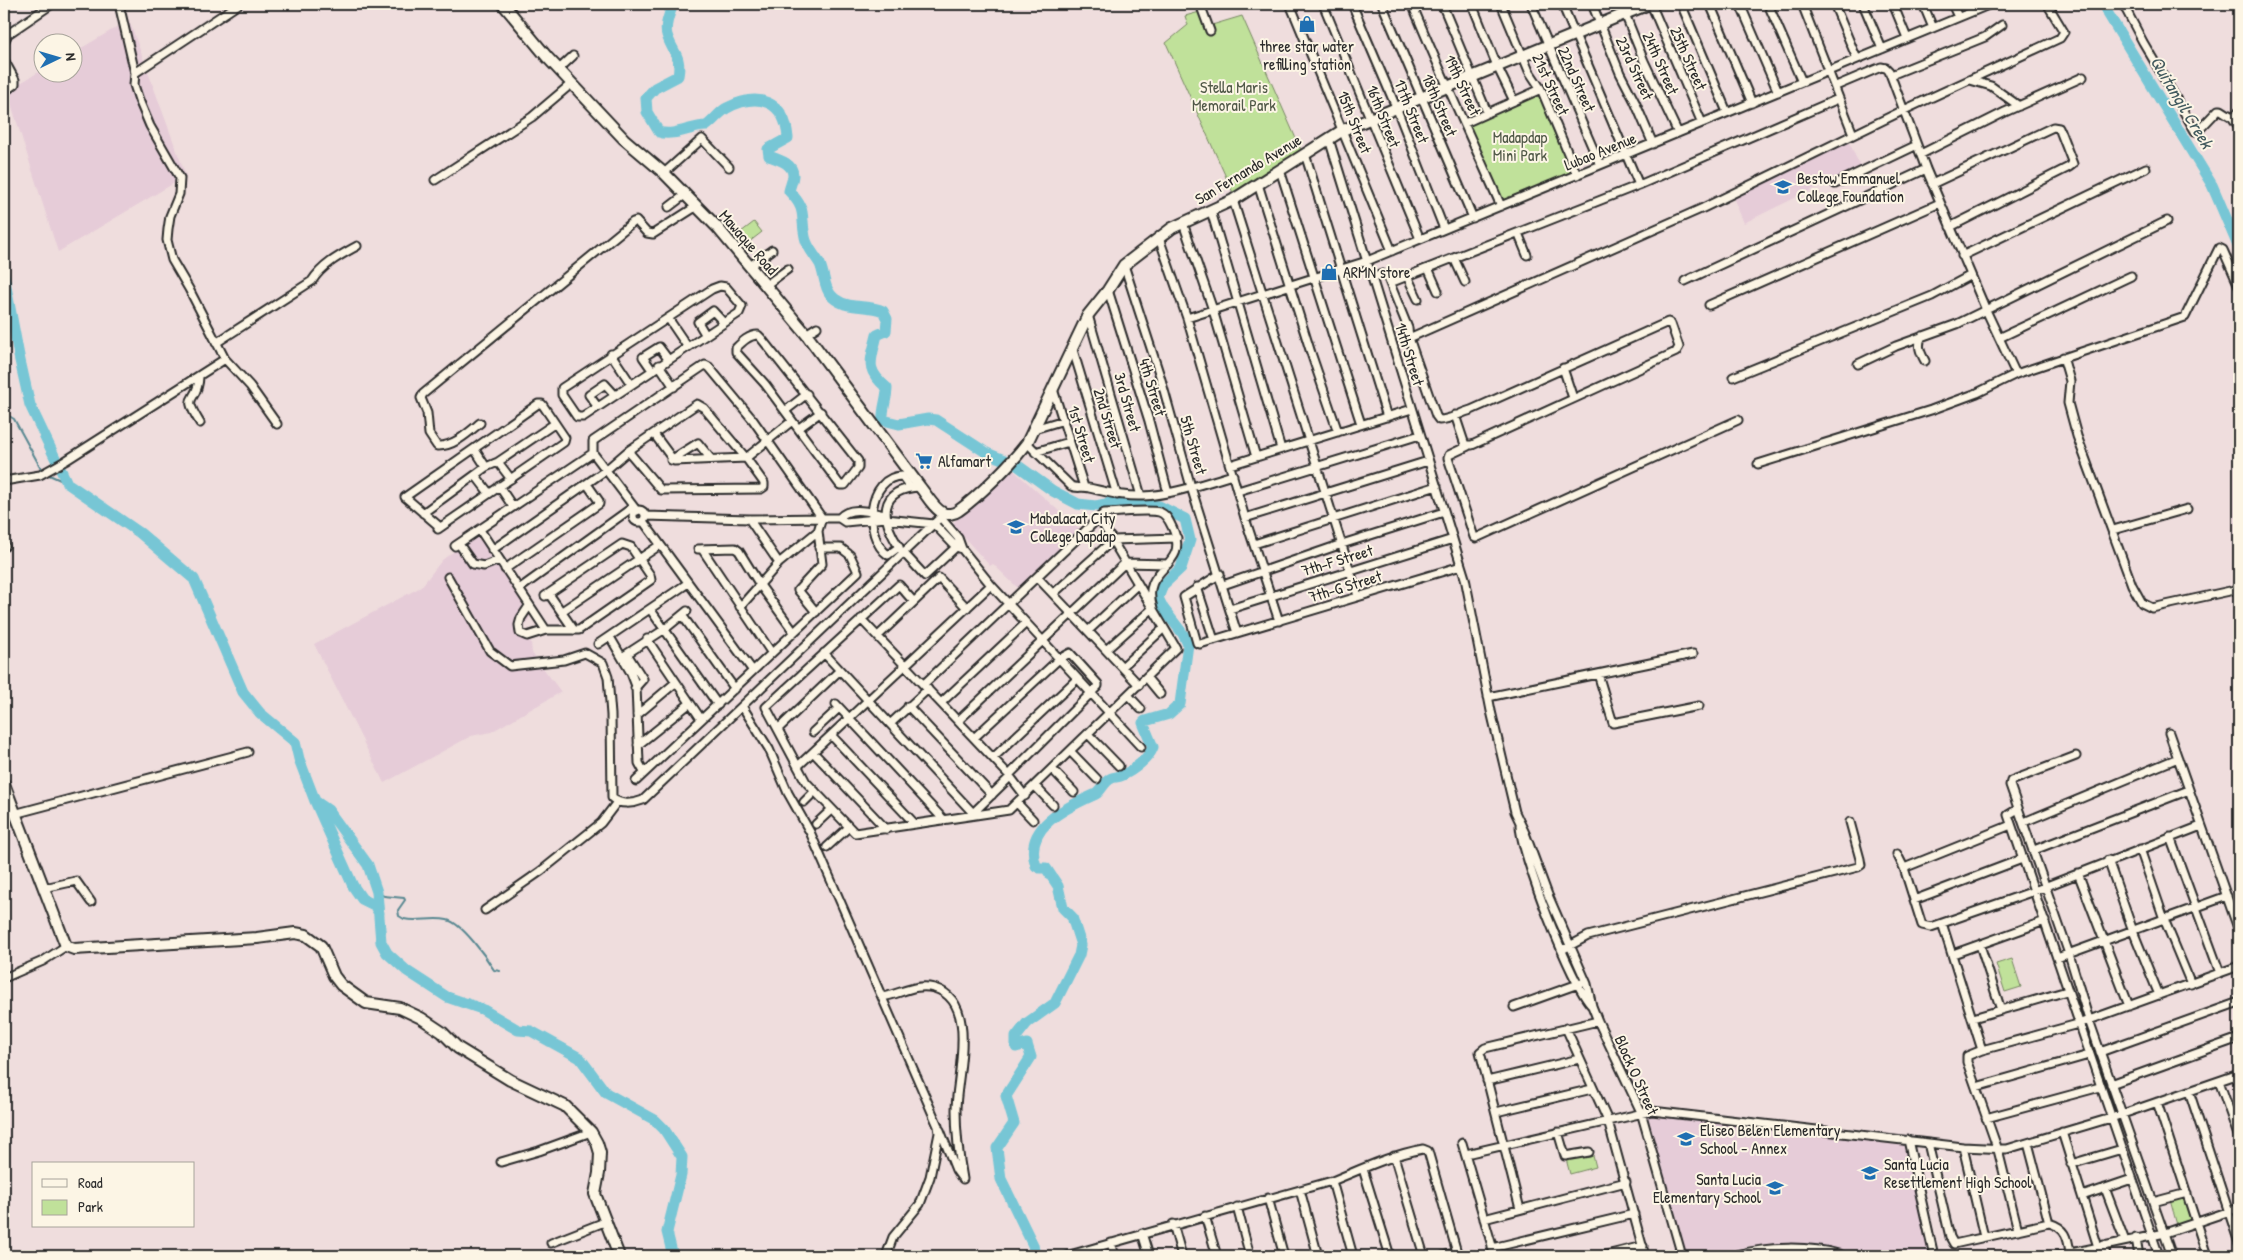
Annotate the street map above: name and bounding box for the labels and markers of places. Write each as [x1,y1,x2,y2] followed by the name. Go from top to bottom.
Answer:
[1297,14,1317,34] shop icon: three star water refilling station
[1260,35,1354,75] place label: three star water refilling station
[1797,167,1904,207] place label: Bestow Emmanuel College Foundation
[1773,177,1793,197] school or university icon: Bestow Emmanuel College Foundation
[1343,261,1411,283] place label: ARMN store
[1319,262,1339,282] shop icon: ARMN store
[938,450,991,472] place label: Alfamart
[914,451,934,471] supermarket icon: Alfamart
[1030,507,1116,547] place label: Mabalacat City College Dapdap
[1006,517,1026,537] school or university icon: Mabalacat City College Dapdap
[1700,1119,1841,1159] place label: Eliseo Belen Elementary School - Annex
[1676,1129,1696,1149] school or university icon: Eliseo Belen Elementary School - Annex
[1884,1153,2032,1193] place label: Santa Lucia Resettlement High School
[1860,1163,1880,1183] school or university icon: Santa Lucia Resettlement High School
[1653,1168,1762,1208] place label: Santa Lucia Elementary School
[1765,1178,1785,1198] school or university icon: Santa Lucia Elementary School

